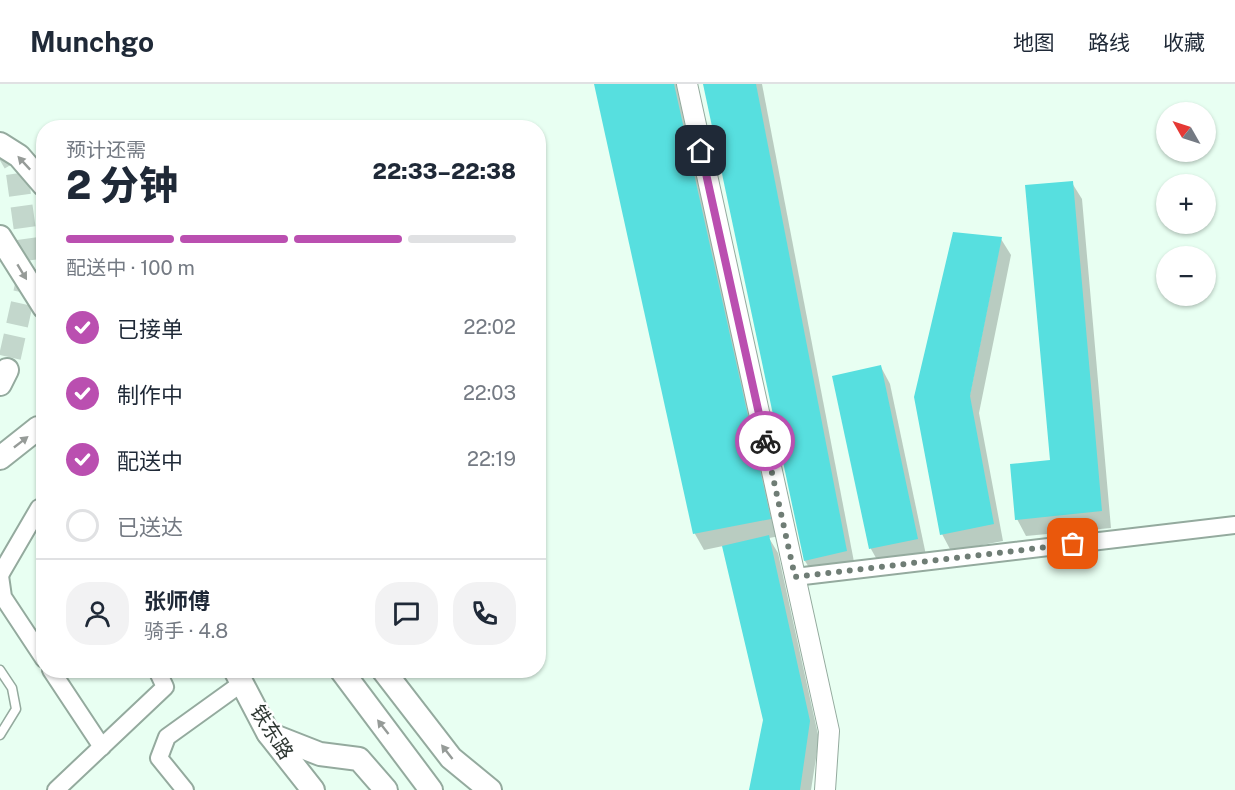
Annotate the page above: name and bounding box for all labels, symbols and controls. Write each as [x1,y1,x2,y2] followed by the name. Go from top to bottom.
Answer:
[30,25,154,58] text: Munchgo
[1013,30,1055,55] text: 地图
[1088,30,1130,55] text: 路线
[1163,30,1205,55] text: 收藏
[1156,102,1216,162] north arrow
[1156,102,1216,306] map controls
[675,125,726,176] pin
[684,134,717,167] icon: home
[66,138,146,162] text: 预计还需
[17,155,31,170] one-way arrow
[373,158,516,184] text: 22:33–22:38
[66,162,178,208] text: 2 分钟
[1156,174,1216,234] button: +
[1156,246,1216,306] button: −
[66,256,195,280] text: 配送中 · 100 m
[17,264,28,280] one-way arrow
[66,311,99,344] icon: check
[463,315,516,339] text: 22:02
[117,316,183,342] text: 已接单
[66,377,99,410] icon: check
[463,381,516,405] text: 22:03
[117,382,183,408] text: 制作中
[735,411,795,471] courier
[749,425,782,458] icon: bike
[14,436,29,448] one-way arrow
[66,443,99,476] icon: check
[467,447,516,471] text: 22:19
[117,448,183,474] text: 配送中
[117,514,183,540] text: 已送达
[1047,518,1098,569] pin
[1056,527,1089,560] icon: bag
[66,582,129,645] button: person
[375,582,438,645] button: chat
[453,582,516,645] button: phone
[144,588,210,614] text: 张师傅
[144,619,228,643] text: 骑手 · 4.8
[246,700,298,764] street label: 铁东路
[378,719,390,734] one-way arrow
[441,744,453,759] one-way arrow

